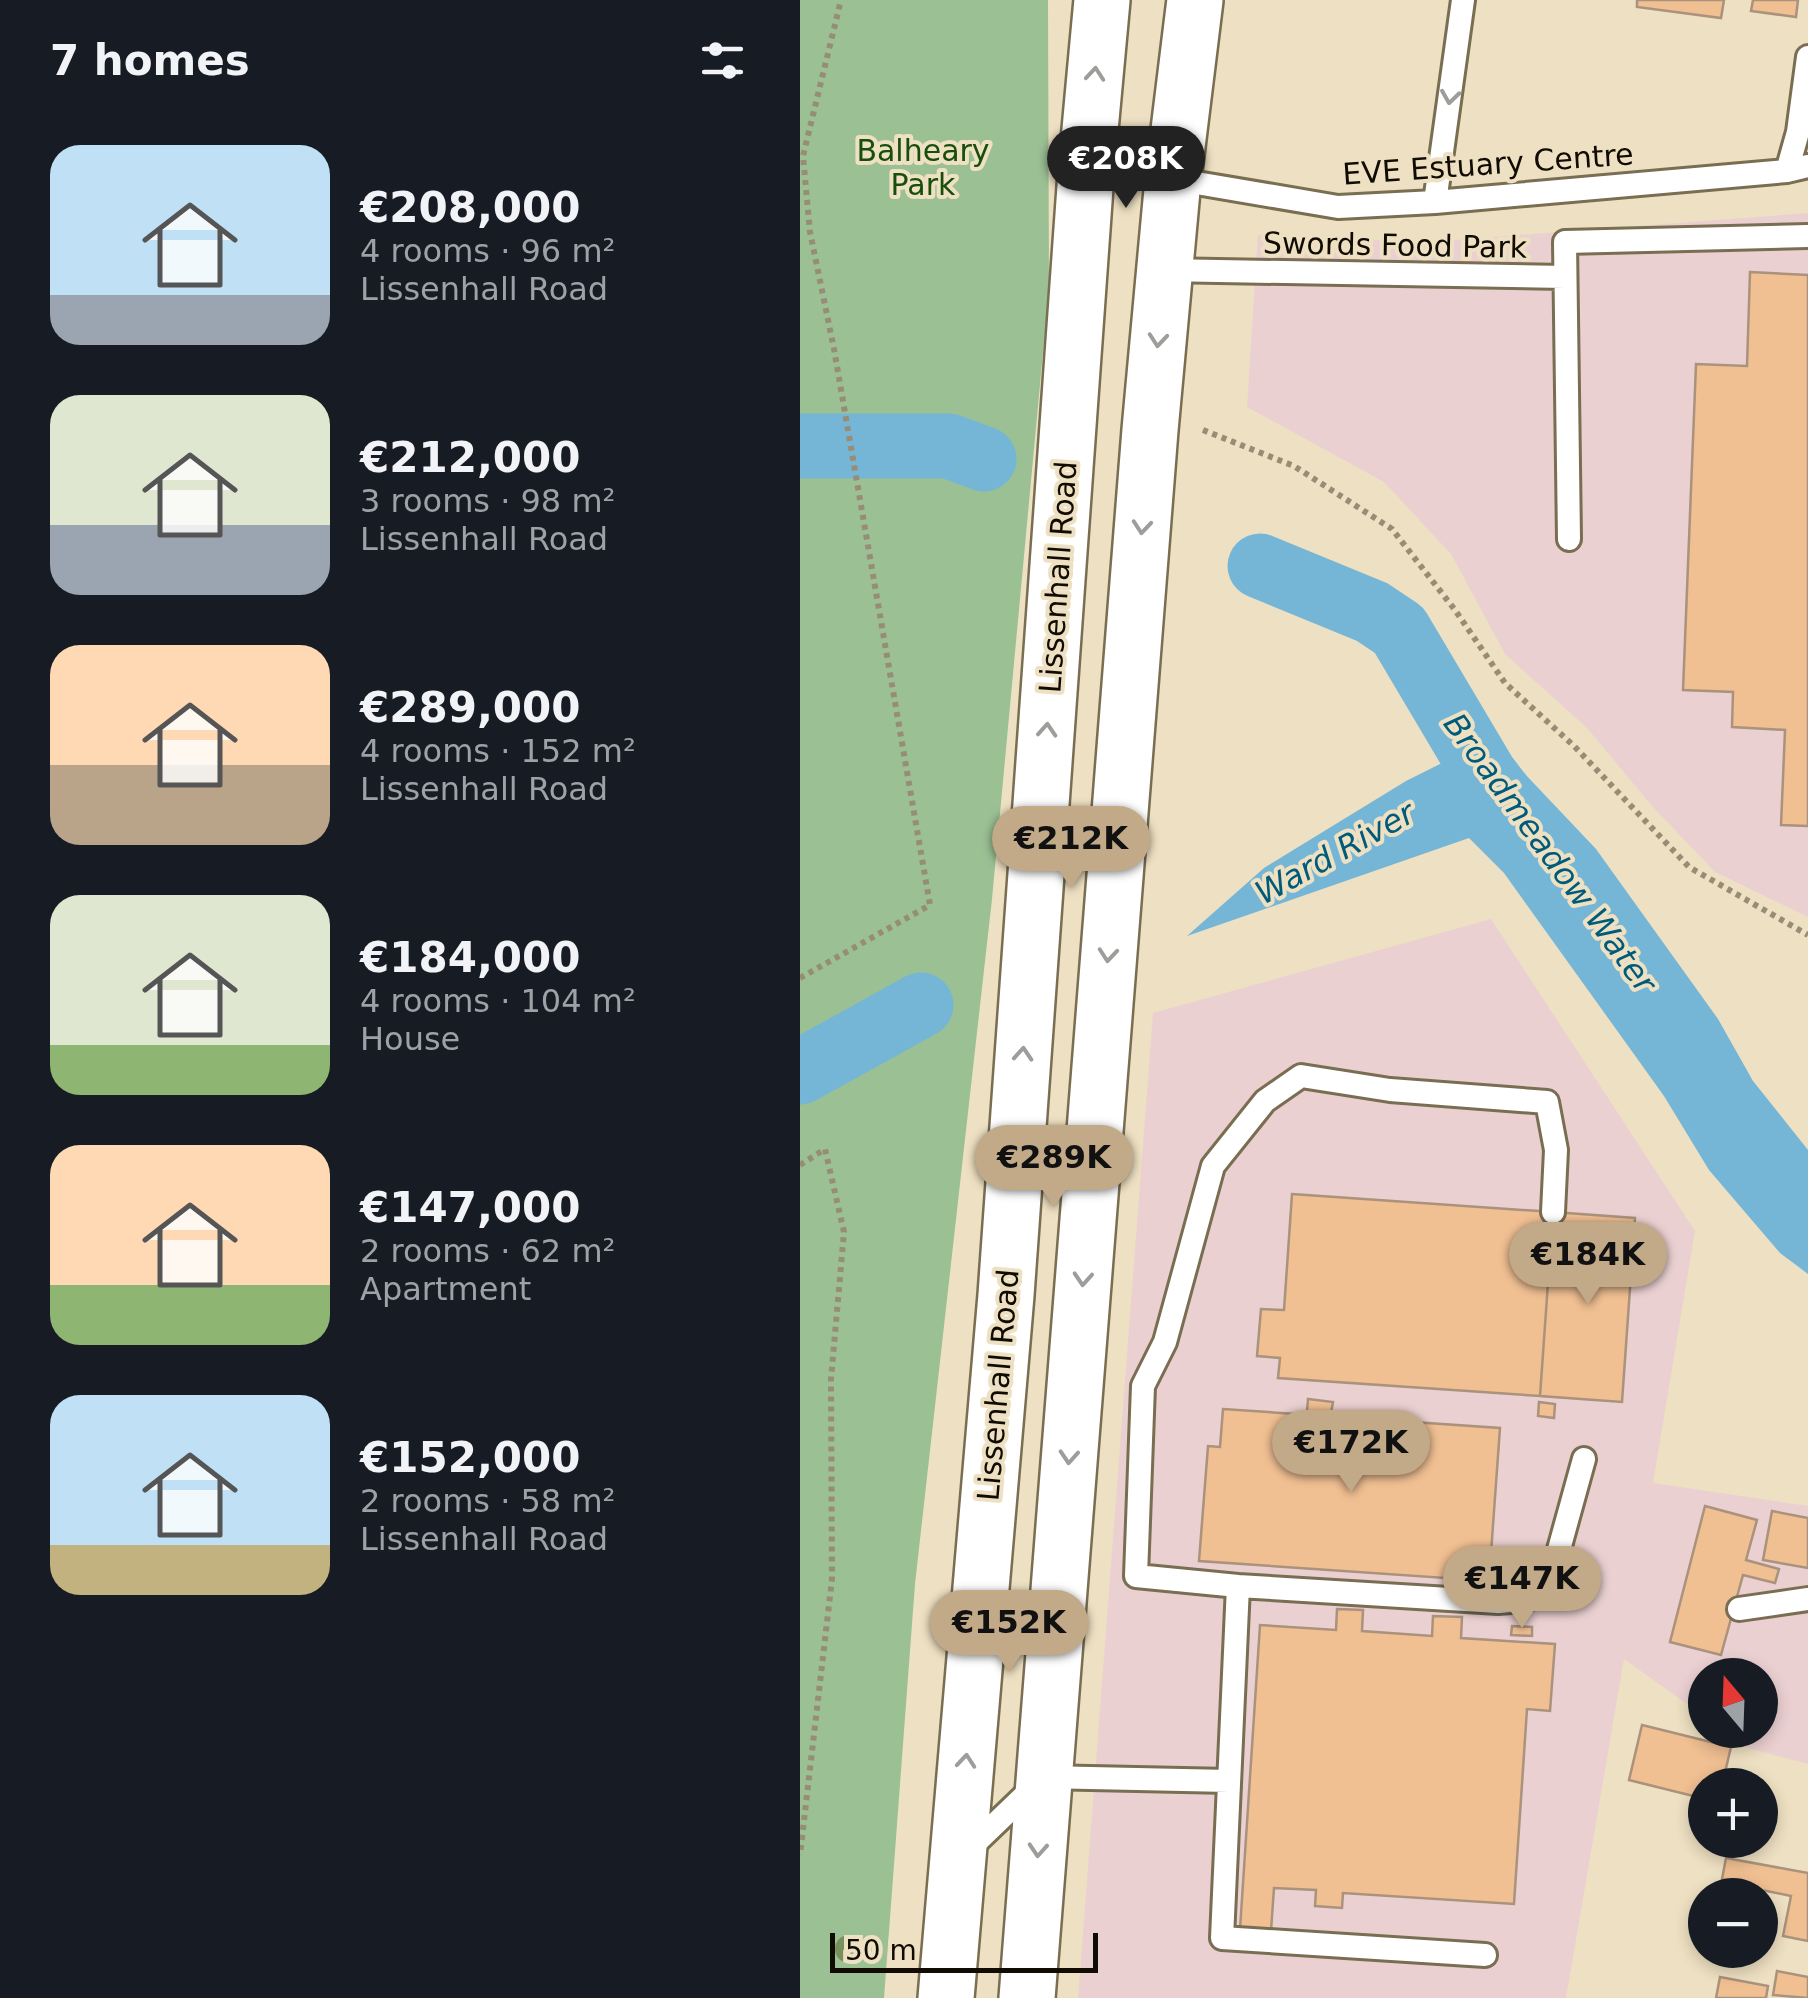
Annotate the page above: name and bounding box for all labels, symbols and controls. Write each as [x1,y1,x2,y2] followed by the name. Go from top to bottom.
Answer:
[695,33,750,88] icon: filters
[50,36,250,85] text: 7 homes
[1084,66,1106,82] one-way arrow
[1440,88,1461,105] one-way arrow
[1056,126,1196,211] pin: €208K
[856,133,990,202] park label: Balheary Park
[1341,136,1635,192] street label: EVE Estuary Centre
[1069,139,1183,177] text: €208K
[360,183,581,232] text: €208,000
[130,185,250,305] icon: home
[1263,225,1528,265] street label: Swords Food Park
[360,232,615,270] text: 4 rooms · 96 m²
[360,270,608,308] text: Lissenhall Road
[1148,333,1169,349] one-way arrow
[360,433,581,482] text: €212,000
[130,435,250,555] icon: home
[1032,460,1084,694] street label: Lissenhall Road
[360,482,615,520] text: 3 rooms · 98 m²
[1132,519,1154,535] one-way arrow
[360,520,608,558] text: Lissenhall Road
[360,683,581,732] text: €289,000
[130,685,250,805] icon: home
[1436,706,1665,1002] water label: Broadmeadow Water
[1036,721,1057,737] one-way arrow
[360,732,636,770] text: 4 rooms · 152 m²
[360,770,608,808] text: Lissenhall Road
[1249,793,1423,912] water label: Ward River
[1001,806,1141,891] pin: €212K
[1014,819,1128,857] text: €212K
[360,933,581,982] text: €184,000
[130,935,250,1055] icon: home
[1098,948,1120,964] one-way arrow
[360,982,636,1020] text: 4 rooms · 104 m²
[360,1020,460,1058] text: House
[1012,1045,1034,1061] one-way arrow
[984,1125,1124,1210] pin: €289K
[997,1138,1111,1176] text: €289K
[360,1183,581,1232] text: €147,000
[130,1185,250,1305] icon: home
[1518,1222,1658,1307] pin: €184K
[360,1232,615,1270] text: 2 rooms · 62 m²
[1531,1235,1645,1273] text: €184K
[970,1268,1026,1502] street label: Lissenhall Road
[360,1270,531,1308] text: Apartment
[1073,1272,1094,1288] one-way arrow
[1281,1410,1421,1495] pin: €172K
[1294,1423,1408,1461] text: €172K
[360,1433,581,1482] text: €152,000
[130,1435,250,1555] icon: home
[1059,1449,1080,1465] one-way arrow
[360,1482,615,1520] text: 2 rooms · 58 m²
[360,1520,608,1558] text: Lissenhall Road
[1452,1546,1592,1631] pin: €147K
[1465,1559,1579,1597] text: €147K
[939,1590,1079,1675] pin: €152K
[952,1603,1066,1641] text: €152K
[1688,1658,1778,1748] north arrow
[1688,1658,1778,1968] map controls
[955,1753,977,1769] one-way arrow
[1688,1768,1778,1858] button: +
[1028,1843,1050,1859] one-way arrow
[1688,1878,1778,1968] button: −
[830,1928,1098,1972] scale bar
[845,1934,917,1967] text: 50 m

